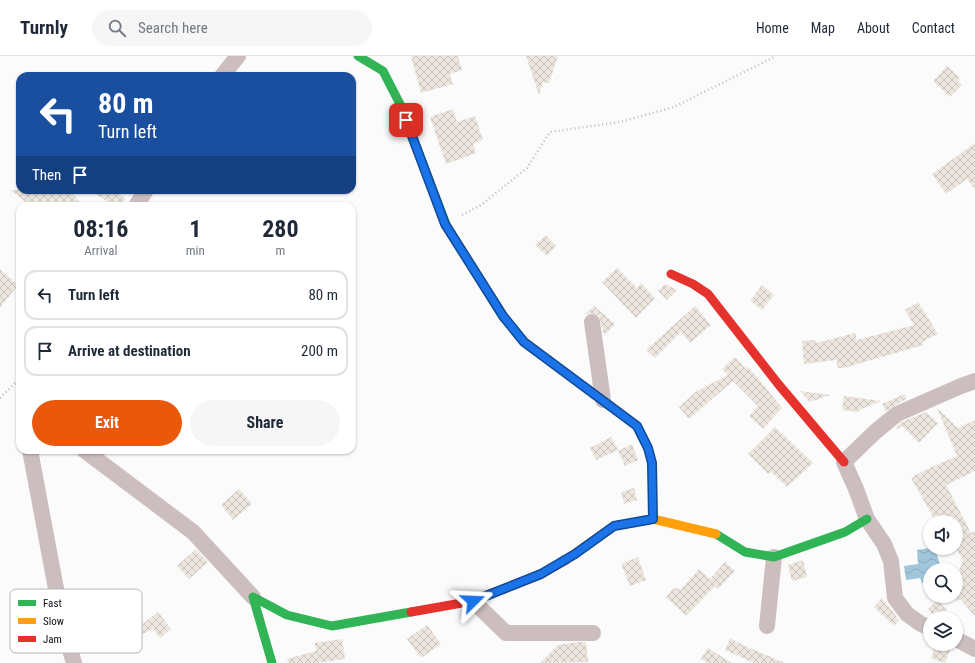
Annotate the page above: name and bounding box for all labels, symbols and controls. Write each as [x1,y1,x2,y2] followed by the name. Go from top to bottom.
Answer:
[92,10,372,46] search box
[20,16,68,39] text: Turnly
[106,17,128,39] icon: search
[138,19,208,37] text: Search here
[756,20,789,36] text: Home
[811,20,835,36] text: Map
[857,20,890,36] text: About
[912,20,955,36] text: Contact
[98,87,154,120] text: 80 m
[32,88,84,140] icon: left
[389,103,423,137] pin
[395,109,417,131] icon: arrive
[98,121,157,142] text: Turn left
[69,164,91,186] icon: arrive
[32,166,61,184] text: Then
[73,215,128,243] text: 08:16
[189,215,201,243] text: 1
[262,215,299,243] text: 280
[84,243,117,258] text: Arrival
[186,243,205,258] text: min
[276,243,285,258] text: m
[34,284,56,306] icon: left
[68,286,119,304] text: Turn left
[308,286,338,304] text: 80 m
[34,340,56,362] icon: arrive
[68,342,191,360] text: Arrive at destination
[301,342,338,360] text: 200 m
[32,400,182,446] button: Exit
[190,400,340,446] button: Share
[923,515,963,651] map controls
[923,515,963,555] button: sound
[923,563,963,603] button: search
[452,580,494,622] position arrow
[10,589,142,653] legend
[43,597,62,610] text: Fast
[923,611,963,651] button: layers
[43,615,64,628] text: Slow
[43,633,62,646] text: Jam

